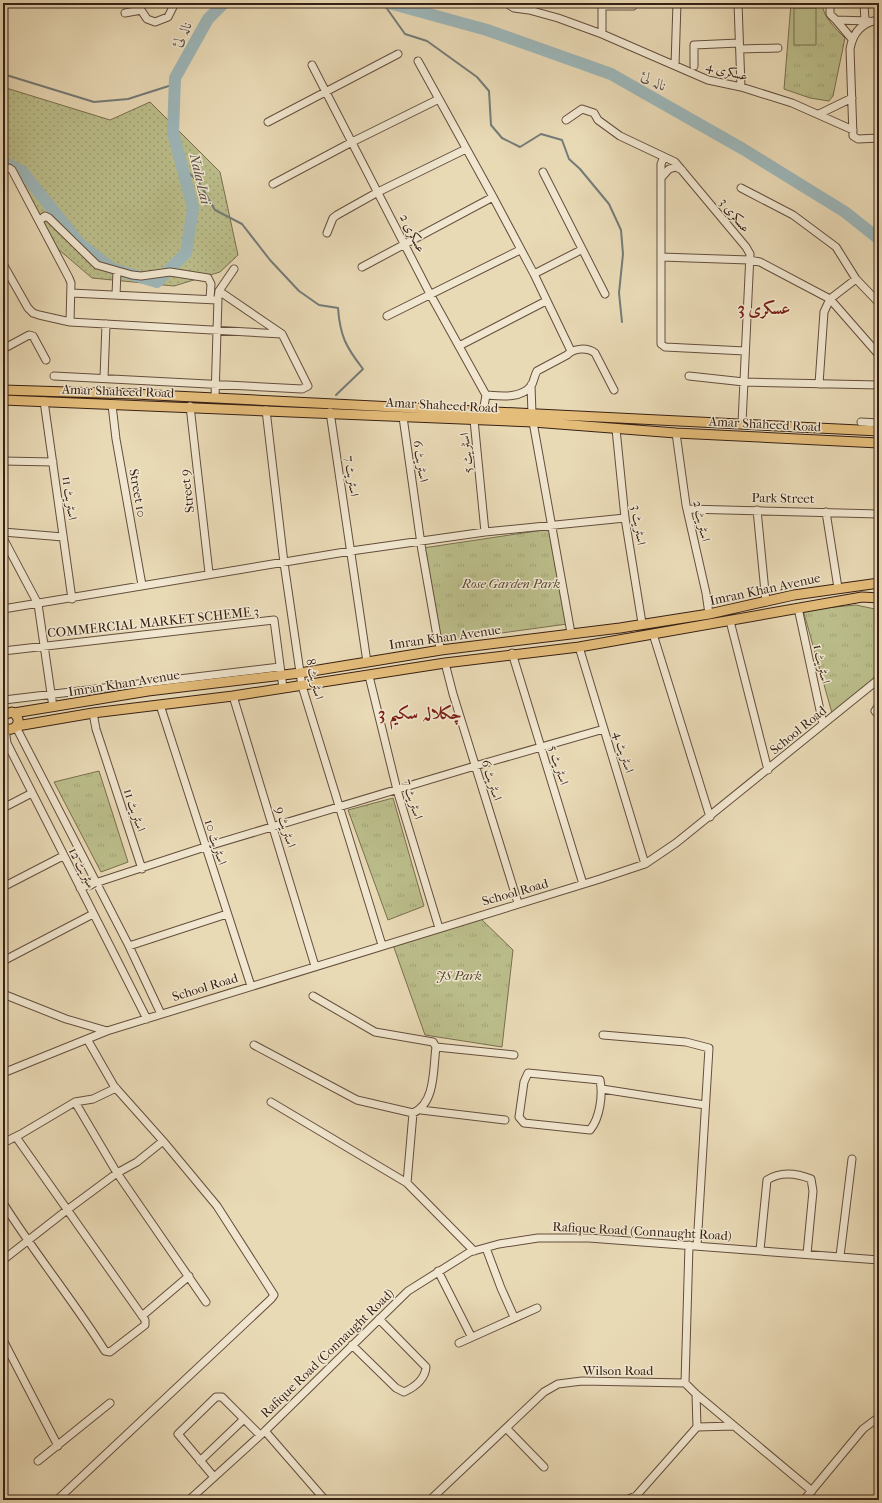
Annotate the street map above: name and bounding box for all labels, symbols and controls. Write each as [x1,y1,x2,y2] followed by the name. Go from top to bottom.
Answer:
[168,18,196,51] water label: نالہ لئ
[704,58,750,85] street label: عسکری 4
[637,67,670,95] water label: نالہ لئ
[186,151,214,207] water label: Nala Lai
[716,195,753,236] street label: عسکری 3
[396,211,429,255] street label: عسکری 2
[738,298,790,319] district label: عسکری 3
[61,382,175,400] street label: Amar Shaheed Road
[384,395,499,415] street label: Amar Shaheed Road
[707,414,822,434] street label: Amar Shaheed Road
[456,432,477,474] street label: اسٹریٹ 5
[409,439,432,483] street label: اسٹریٹ 6
[341,454,362,498] street label: اسٹریٹ 7
[126,468,150,518] street label: Street 10
[177,468,197,514] street label: Street 9
[58,475,81,521] street label: اسٹریٹ 11
[751,490,815,506] street label: Park Street
[689,499,714,543] street label: اسٹریٹ 2
[628,504,649,546] street label: اسٹریٹ 3
[708,570,822,608] street label: Imran Khan Avenue
[461,576,561,591] park label: Rose Garden Park
[46,603,260,641] street label: COMMERCIAL MARKET SCHEME 3
[388,622,502,652] street label: Imran Khan Avenue
[810,643,834,685] street label: اسٹریٹ 1
[302,657,327,701] street label: اسٹریٹ 8
[67,667,181,699] street label: Imran Khan Avenue
[767,702,830,757] street label: School Road
[378,703,462,730] district label: چکلالہ سکیم 3
[610,729,637,775] street label: اسٹریٹ 4
[545,743,572,787] street label: اسٹریٹ 5
[478,758,505,803] street label: اسٹریٹ 6
[399,777,426,821] street label: اسٹریٹ 7
[120,787,149,834] street label: اسٹریٹ 11
[272,805,299,850] street label: اسٹریٹ 9
[201,817,230,867] street label: اسٹریٹ 10
[65,845,100,894] street label: اسٹریٹ 12
[480,875,551,909] street label: School Road
[436,968,482,983] park label: JS Park
[170,970,241,1004] street label: School Road
[552,1219,732,1243] street label: Rafique Road (Connaught Road)
[257,1285,397,1421] street label: Rafique Road (Connaught Road)
[582,1363,654,1378] street label: Wilson Road

